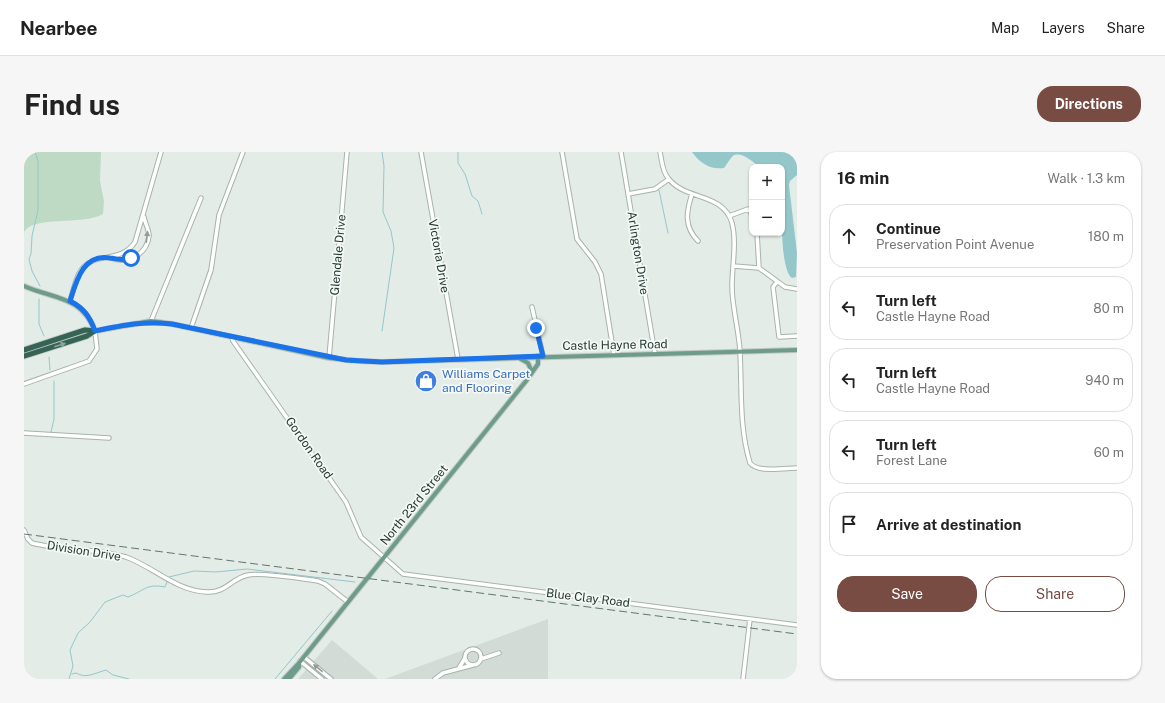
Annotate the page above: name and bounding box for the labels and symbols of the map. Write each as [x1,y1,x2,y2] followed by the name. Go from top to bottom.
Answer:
[625,210,652,296] street label: Arlington Drive
[327,214,349,296] street label: Glendale Drive
[426,218,452,294] street label: Victoria Drive
[144,230,151,243] one-way arrow
[122,249,140,267] route start
[527,319,545,337] route end
[562,337,668,353] street label: Castle Hayne Road
[54,341,66,347] one-way arrow
[442,367,531,395] place label: Williams Carpet and Flooring
[413,368,439,394] shop icon: Williams Carpet and Flooring
[283,414,335,482] street label: Gordon Road
[377,462,451,548] street label: North 23rd Street
[46,538,122,564] street label: Division Drive
[545,586,631,610] street label: Blue Clay Road
[312,663,323,672] one-way arrow

